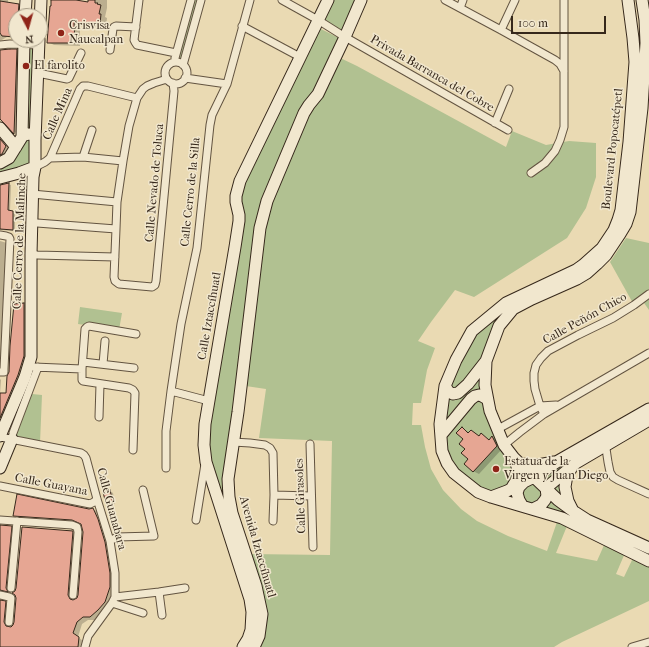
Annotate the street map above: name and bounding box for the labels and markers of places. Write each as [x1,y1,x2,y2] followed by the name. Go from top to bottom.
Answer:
[69,19,123,47] place label: Crisvisa Naucalpan
[56,28,66,38] marker: Crisvisa Naucalpan
[34,59,85,73] place label: El farolito
[21,61,31,71] marker: El farolito
[504,455,608,483] place label: Estatua de la Virgen y Juan Diego
[491,464,501,474] marker: Estatua de la Virgen y Juan Diego

